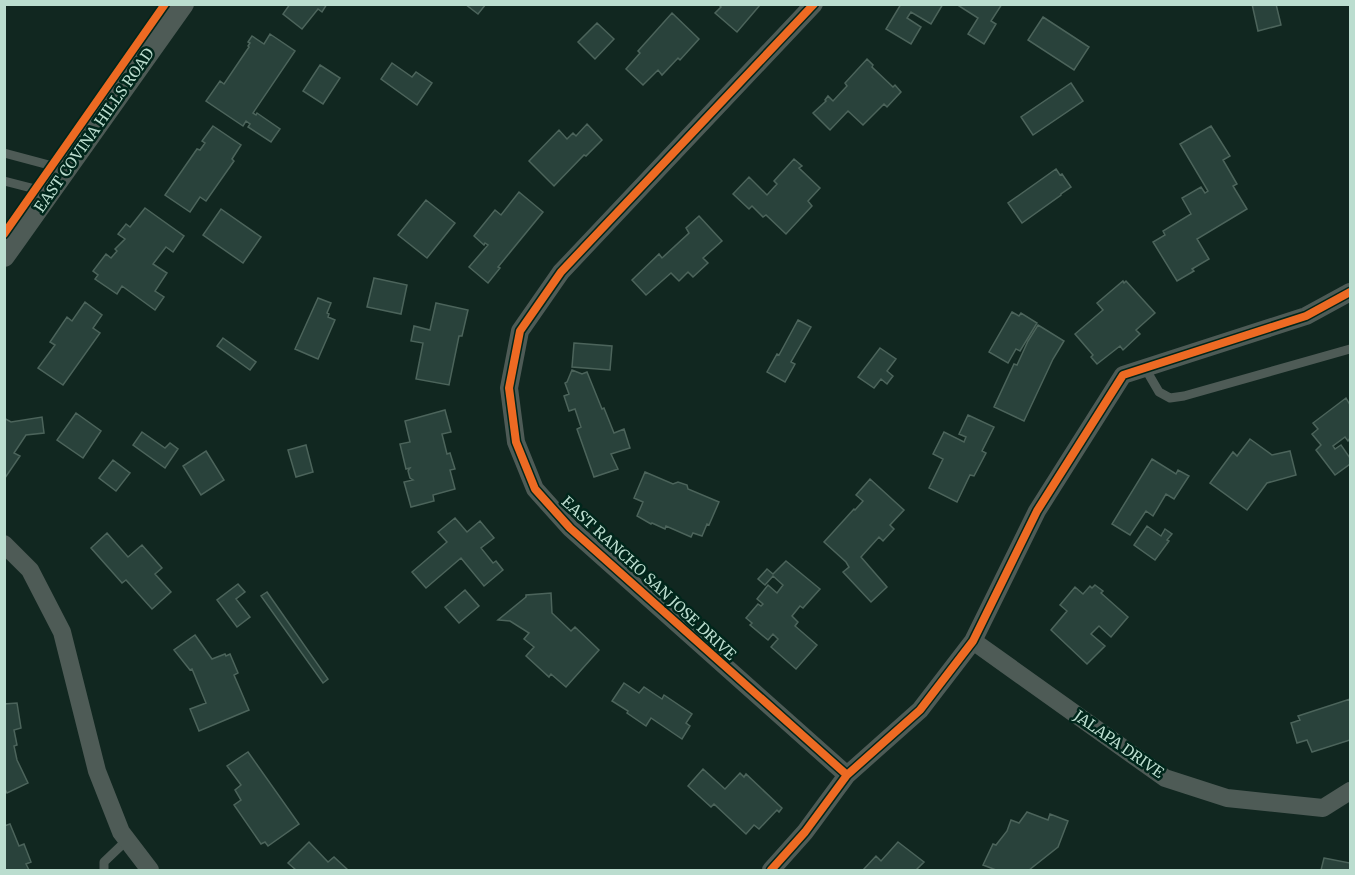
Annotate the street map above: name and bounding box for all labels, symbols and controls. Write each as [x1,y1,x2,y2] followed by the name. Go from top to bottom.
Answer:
[30,44,158,216] street label: EAST COVINA HILLS ROAD
[558,492,741,664] street label: EAST RANCHO SAN JOSE DRIVE
[1070,705,1168,782] street label: JALAPA DRIVE

